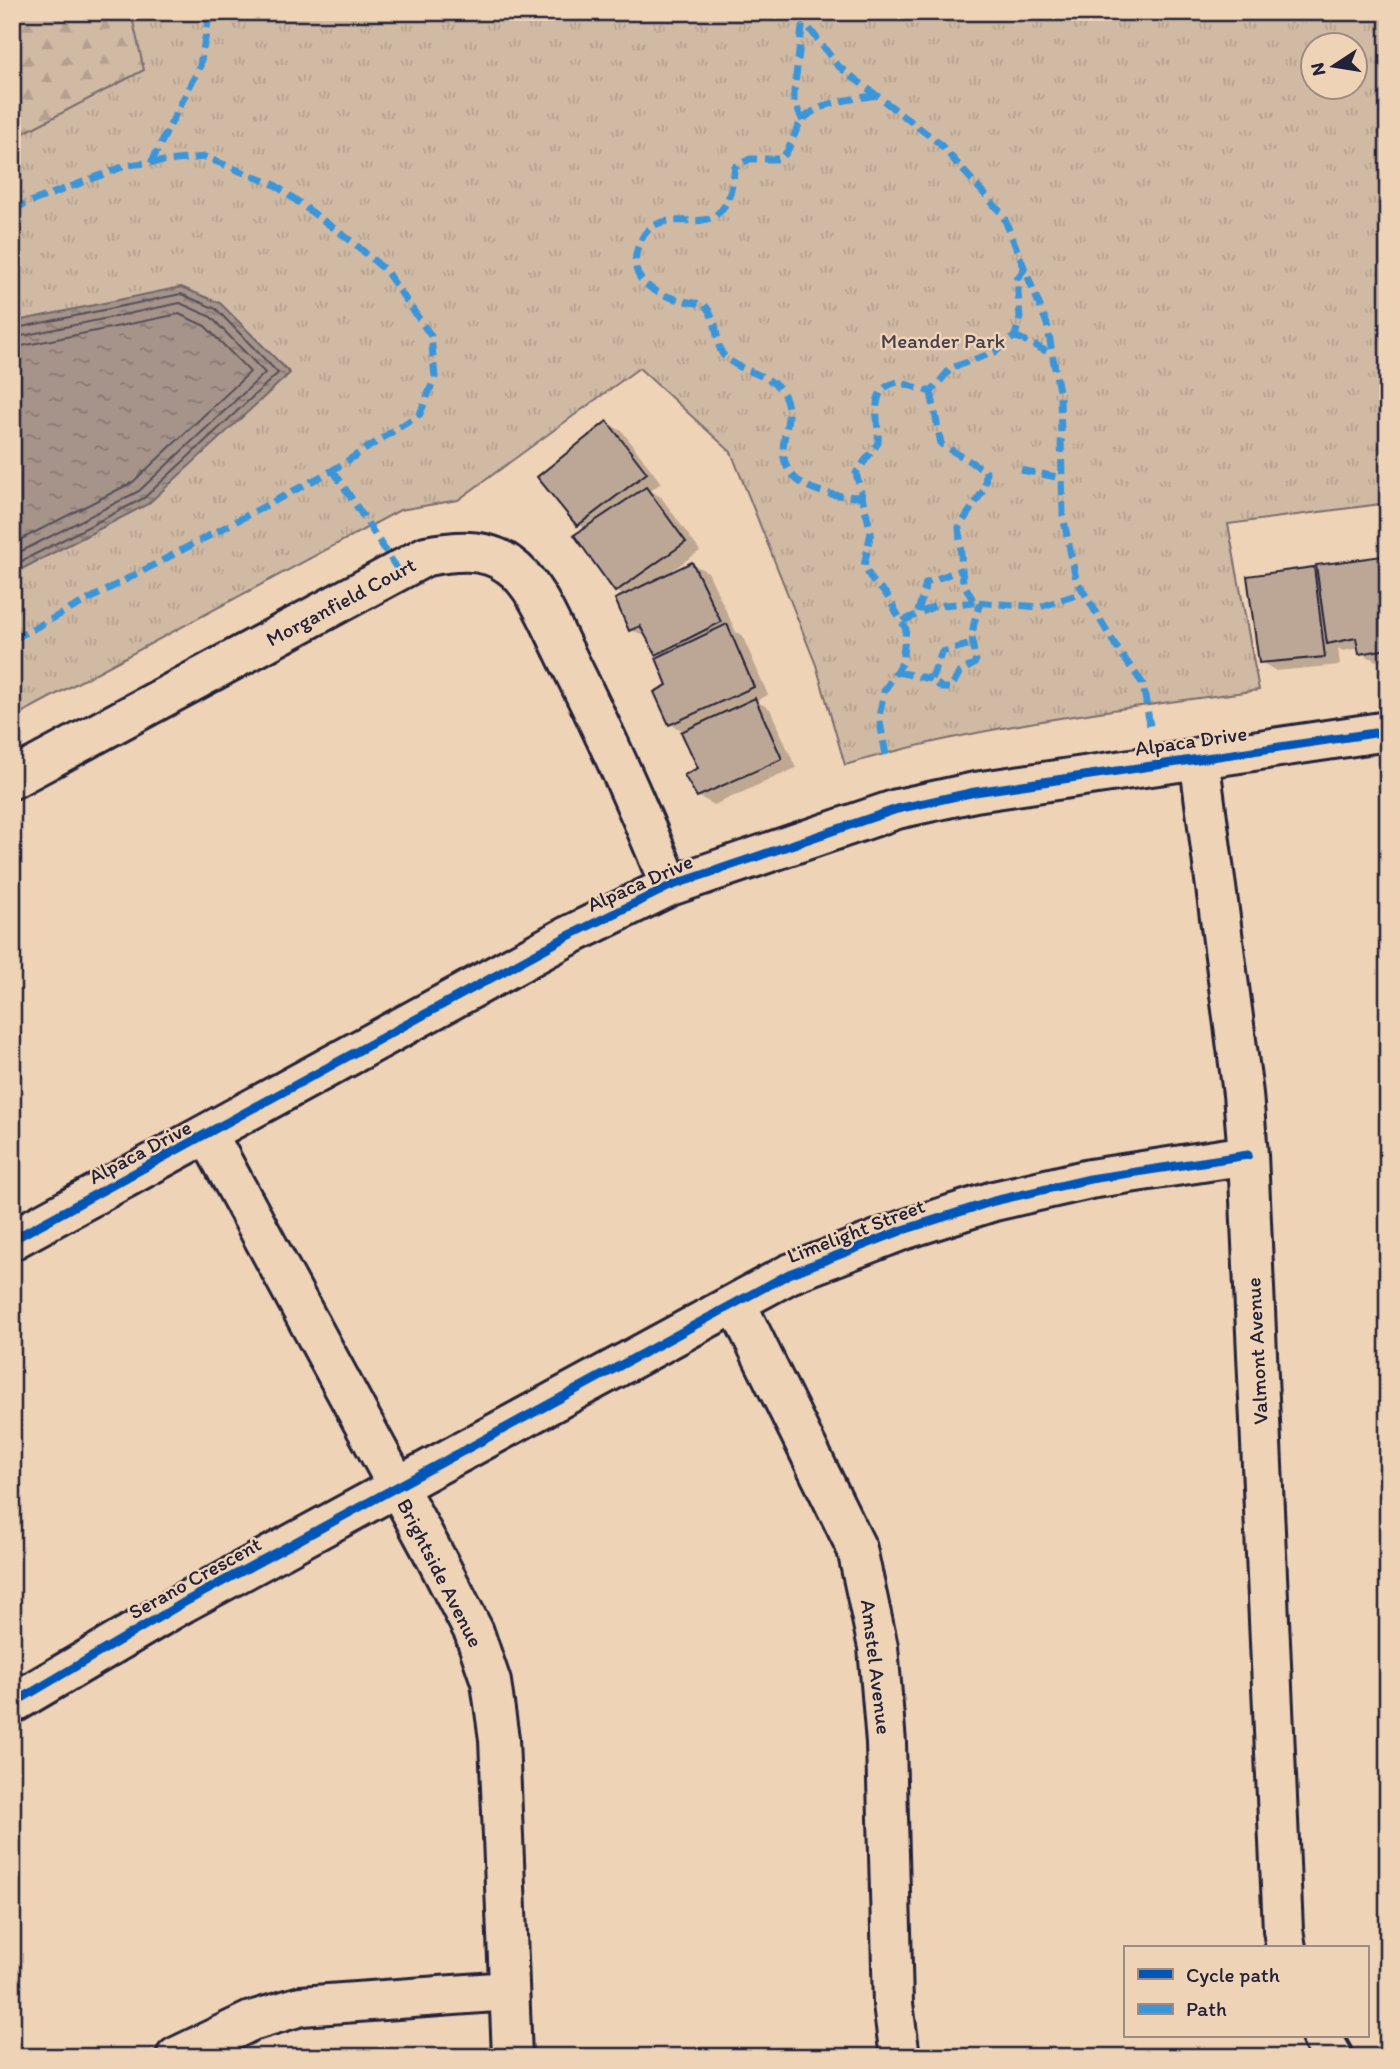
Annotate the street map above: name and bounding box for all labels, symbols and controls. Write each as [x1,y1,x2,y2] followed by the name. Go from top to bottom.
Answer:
[1298,32,1368,102] north arrow
[1305,61,1330,78] text: N
[881,328,1006,353] park label: Meander Park
[262,552,420,652] street label: Morganfield Court
[1133,720,1249,761] street label: Alpaca Drive
[583,848,696,917] street label: Alpaca Drive
[84,1114,195,1189] street label: Alpaca Drive
[783,1193,928,1268] street label: Limelight Street
[1240,1277,1273,1425] street label: Valmont Avenue
[392,1494,489,1651] street label: Brightside Avenue
[124,1531,265,1624] street label: Serano Crescent
[856,1598,897,1736] street label: Amstel Avenue
[1124,1946,1368,2038] legend
[1186,1962,1280,1987] text: Cycle path
[1186,1996,1227,2021] text: Path

